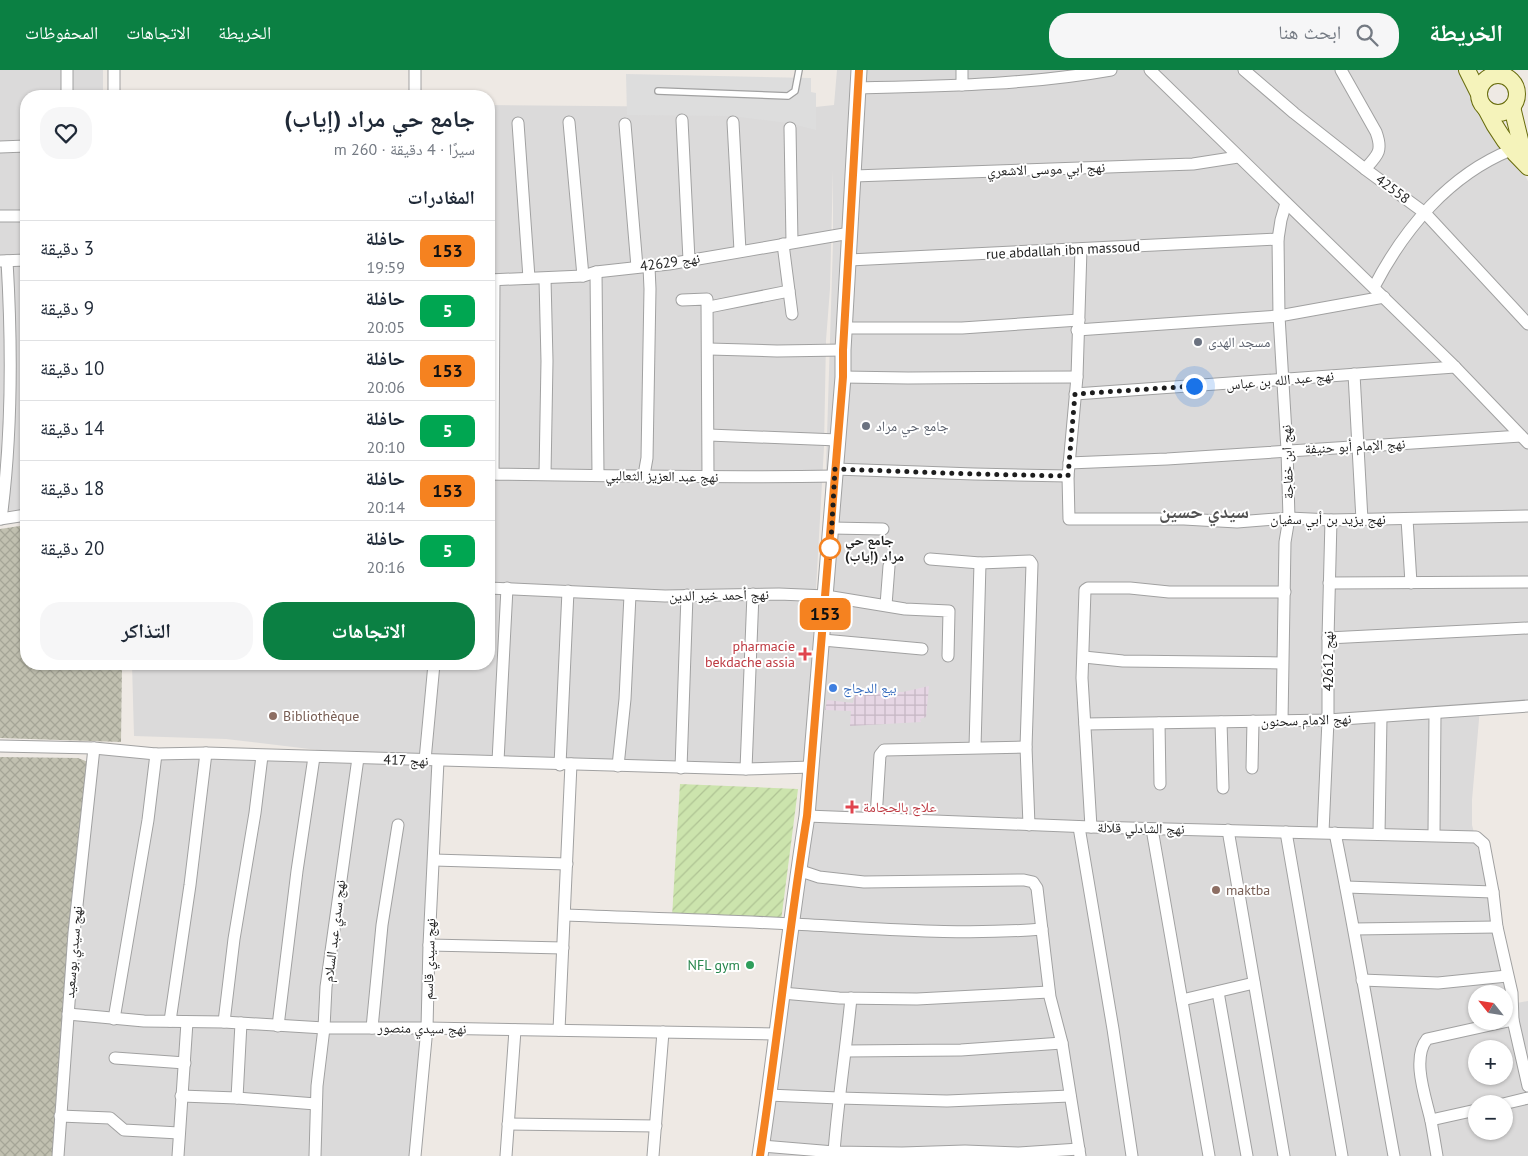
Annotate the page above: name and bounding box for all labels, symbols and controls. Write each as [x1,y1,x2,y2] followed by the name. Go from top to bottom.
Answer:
[1049,13,1399,58] search box
[1429,17,1503,48] text: الخريطة
[1278,20,1341,44] text: ابحث هنا
[25,21,98,44] text: المحفوظات
[126,21,190,44] text: الاتجاهات
[218,21,271,44] text: الخريطة
[1353,21,1381,49] icon: search
[284,103,475,134] text: جامع حي مراد (إياب)
[40,107,92,159] button: heart
[334,139,475,159] text: سيرًا · 4 دقيقة · 260 m
[987,158,1106,183] street label: نهج ابي موسى الاشعري
[1372,171,1414,207] street label: 42558
[408,185,475,209] text: المغادرات
[366,226,405,250] text: حافلة
[40,236,94,260] text: 3 دقيقة
[986,237,1140,263] street label: rue abdallah ibn massoud
[432,239,463,262] text: 153
[639,249,701,276] street label: نهج 42629
[367,257,405,277] text: 19:59
[366,286,405,310] text: حافلة
[40,296,94,320] text: 9 دقيقة
[442,299,453,322] text: 5
[367,317,405,337] text: 20:05
[1208,333,1270,351] place label: مسجد الهدى
[1192,336,1204,348] marker: مسجد الهدى
[366,346,405,370] text: حافلة
[40,356,104,380] text: 10 دقيقة
[432,359,463,382] text: 153
[1225,366,1335,395] street label: نهج عبد الله بن عباس
[1182,374,1207,399] your location
[367,377,405,397] text: 20:06
[366,406,405,430] text: حافلة
[40,416,104,440] text: 14 دقيقة
[876,417,949,438] place label: جامع حي مراد
[442,419,453,442] text: 5
[860,420,872,432] marker: جامع حي مراد
[1277,424,1298,500] street label: نهج ابن خفاجة
[1304,434,1406,459] street label: نهج الإمام أبو حنيفة
[367,437,405,457] text: 20:10
[366,466,405,490] text: حافلة
[605,466,719,489] street label: نهج عبد العزيز الثعالبي
[40,476,104,500] text: 18 دقيقة
[432,479,463,502] text: 153
[367,497,405,517] text: 20:14
[1159,499,1249,527] district label: سيدي حسين
[1270,510,1386,531] street label: نهج يزيد بن أبي سفيان
[366,526,405,550] text: حافلة
[845,531,904,565] place label: جامع حي مراد (إياب)
[40,536,104,560] text: 20 دقيقة
[819,537,841,559] marker: جامع حي مراد (إياب)
[442,539,453,562] text: 5
[367,557,405,577] text: 20:16
[669,585,769,606] street label: نهج أحمد خير الدين
[796,598,854,630] line badge: 153
[40,602,253,660] button: التذاكر
[263,602,475,660] button: الاتجاهات
[810,602,840,625] text: 153
[1319,631,1338,691] street label: نهج 42612
[705,637,795,671] place label: pharmacie bekdache assia
[799,648,811,660] marker: pharmacie bekdache assia
[843,679,897,698] place label: بيع الدجاج
[827,682,839,694] marker: بيع الدجاج
[283,707,359,725] place label: Bibliothèque
[1260,709,1352,732] street label: نهج الامام سحنون
[267,710,279,722] marker: Bibliothèque
[383,750,429,771] street label: نهج 417
[863,798,937,817] place label: علاج بالحجامة
[845,800,859,814] marker: علاج بالحجامة
[1097,818,1185,840] street label: نهج الشادلي قلالة
[319,879,352,984] street label: نهج سدي عبد السلام
[1226,881,1270,899] place label: maktba
[1210,884,1222,896] marker: maktba
[60,905,89,999] street label: نهج سيدي بوسعيد
[419,918,442,1000] street label: نهج سيدي قاسم
[688,956,740,974] place label: NFL gym
[744,959,756,971] marker: NFL gym
[1468,985,1512,1030] north arrow
[1468,985,1513,1140] map controls
[376,1018,467,1040] street label: نهج سيدي منصور
[1468,1040,1513,1085] button: +
[1468,1095,1513,1140] button: −

